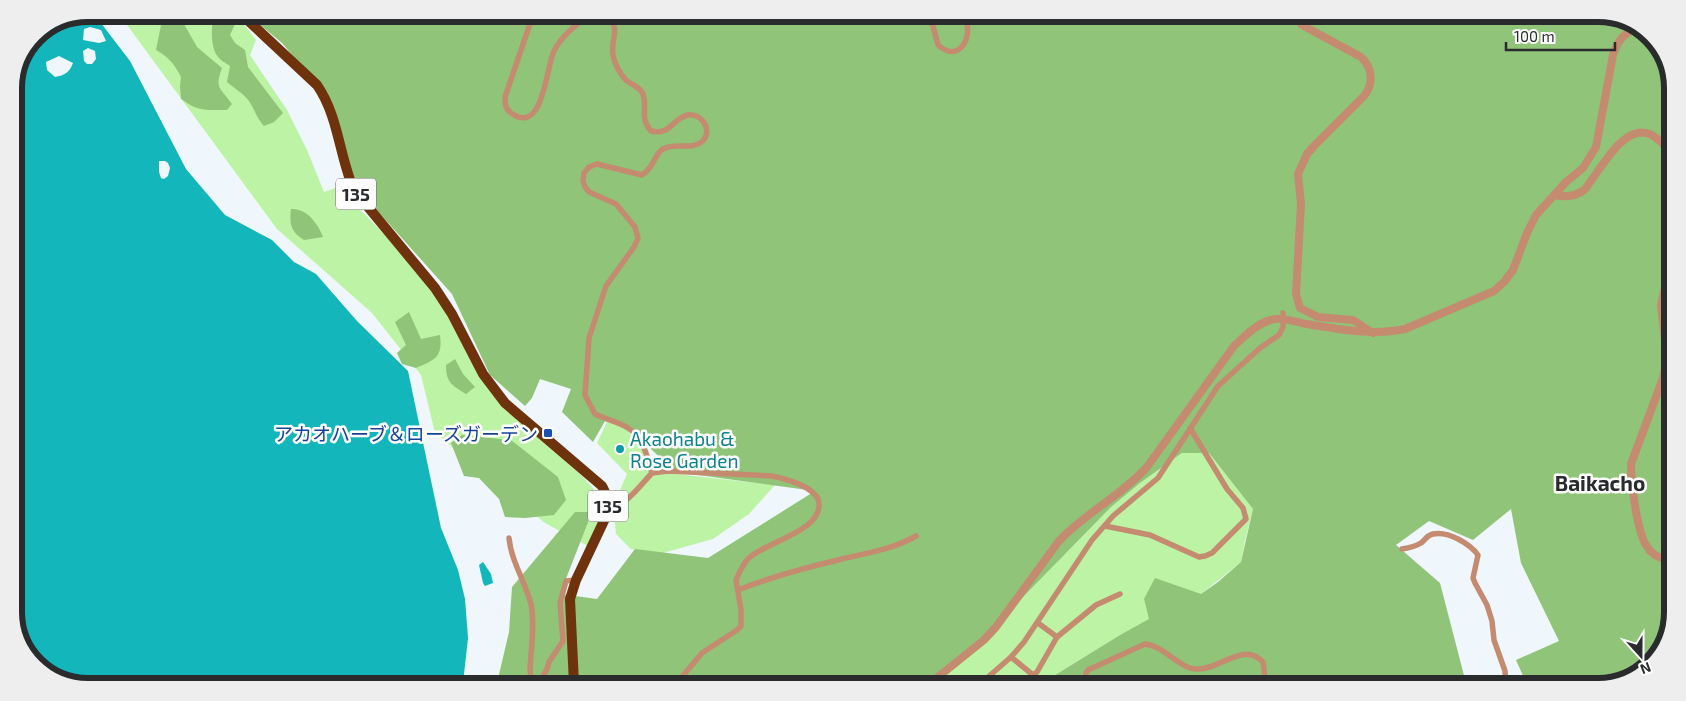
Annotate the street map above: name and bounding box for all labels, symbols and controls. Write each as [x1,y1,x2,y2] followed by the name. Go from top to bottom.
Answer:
[1506,20,1615,52] scale bar
[1514,27,1555,45] text: 100 m
[336,178,376,210] road number: 135
[274,422,538,445] place label: アカオハーブ＆ローズガーデン
[542,427,554,439] marker: アカオハーブ＆ローズガーデン
[630,427,738,472] place label: Akaohabu & Rose Garden
[614,443,626,455] marker: Akaohabu & Rose Garden
[1555,470,1645,495] district label: Baikacho
[588,491,628,522] road number: 135
[1616,631,1666,681] north arrow
[1638,659,1654,678] text: N

